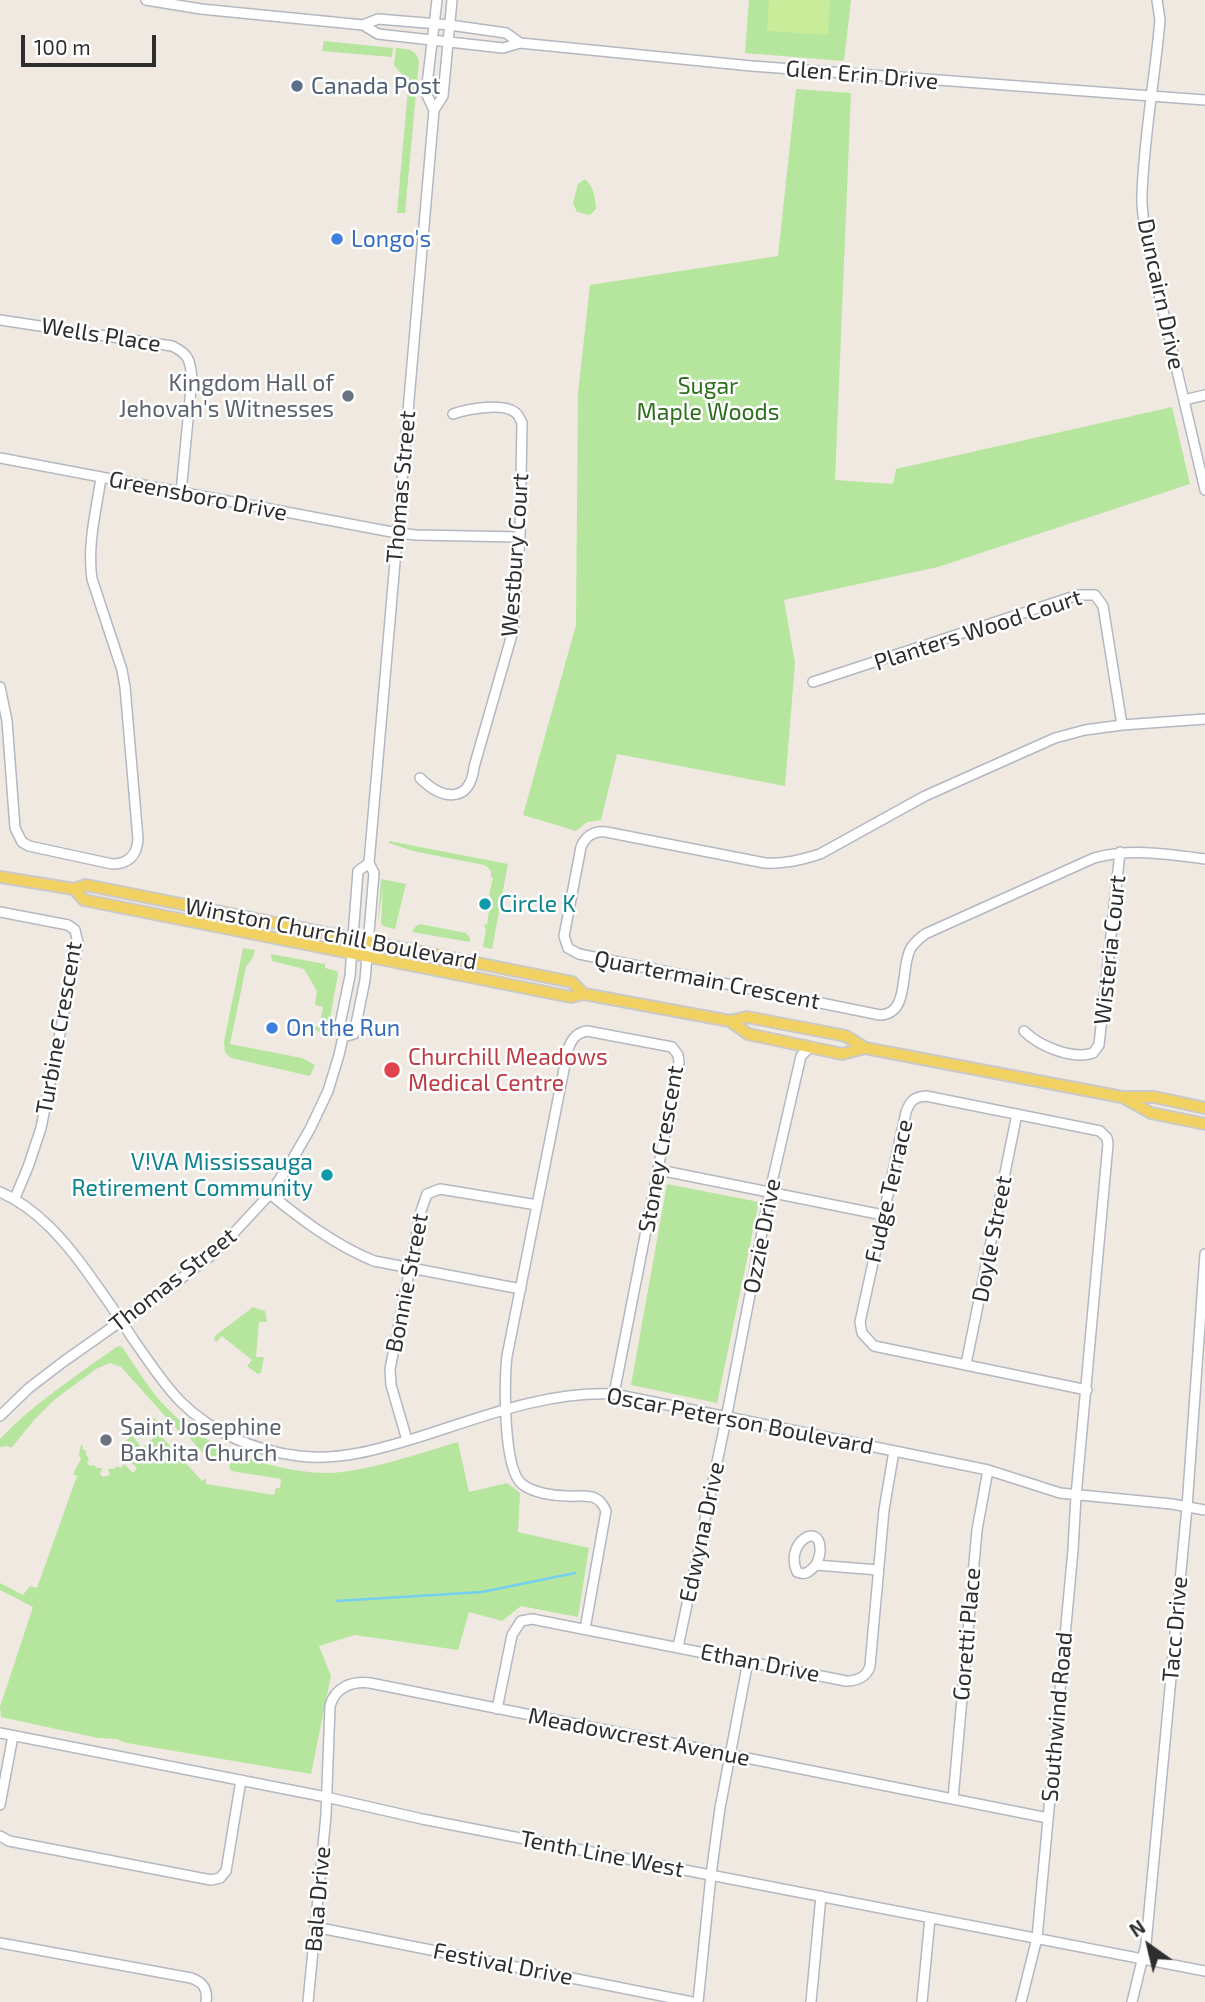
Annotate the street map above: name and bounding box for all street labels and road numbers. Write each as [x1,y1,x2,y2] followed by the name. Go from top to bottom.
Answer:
[785,55,939,95] street label: Glen Erin Drive
[1132,216,1190,372] street label: Duncairn Drive
[39,312,163,358] street label: Wells Place
[381,409,421,565] street label: Thomas Street
[107,465,289,527] street label: Greensboro Drive
[496,472,534,638] street label: Westbury Court
[871,583,1085,677] street label: Planters Wood Court
[1088,874,1132,1026] street label: Wisteria Court
[183,892,479,976] street label: Winston Churchill Boulevard
[30,939,88,1117] street label: Turbine Crescent
[592,945,822,1015] street label: Quartermain Crescent
[633,1063,689,1235] street label: Stoney Crescent
[859,1117,919,1265] street label: Fudge Terrace
[966,1173,1018,1305] street label: Doyle Street
[737,1176,787,1296] street label: Ozzie Drive
[380,1211,434,1355] street label: Bonnie Street
[104,1222,242,1338] street label: Thomas Street
[604,1382,876,1460] street label: Oscar Peterson Boulevard
[674,1459,730,1605] street label: Edwyna Drive
[947,1566,987,1702] street label: Goretti Place
[1157,1575,1193,1683] street label: Tacc Drive
[1036,1631,1078,1803] street label: Southwind Road
[698,1638,822,1688] street label: Ethan Drive
[526,1702,752,1772] street label: Meadowcrest Avenue
[518,1825,686,1883] street label: Tenth Line West
[300,1845,336,1953] street label: Bala Drive
[431,1937,575,1991] street label: Festival Drive

